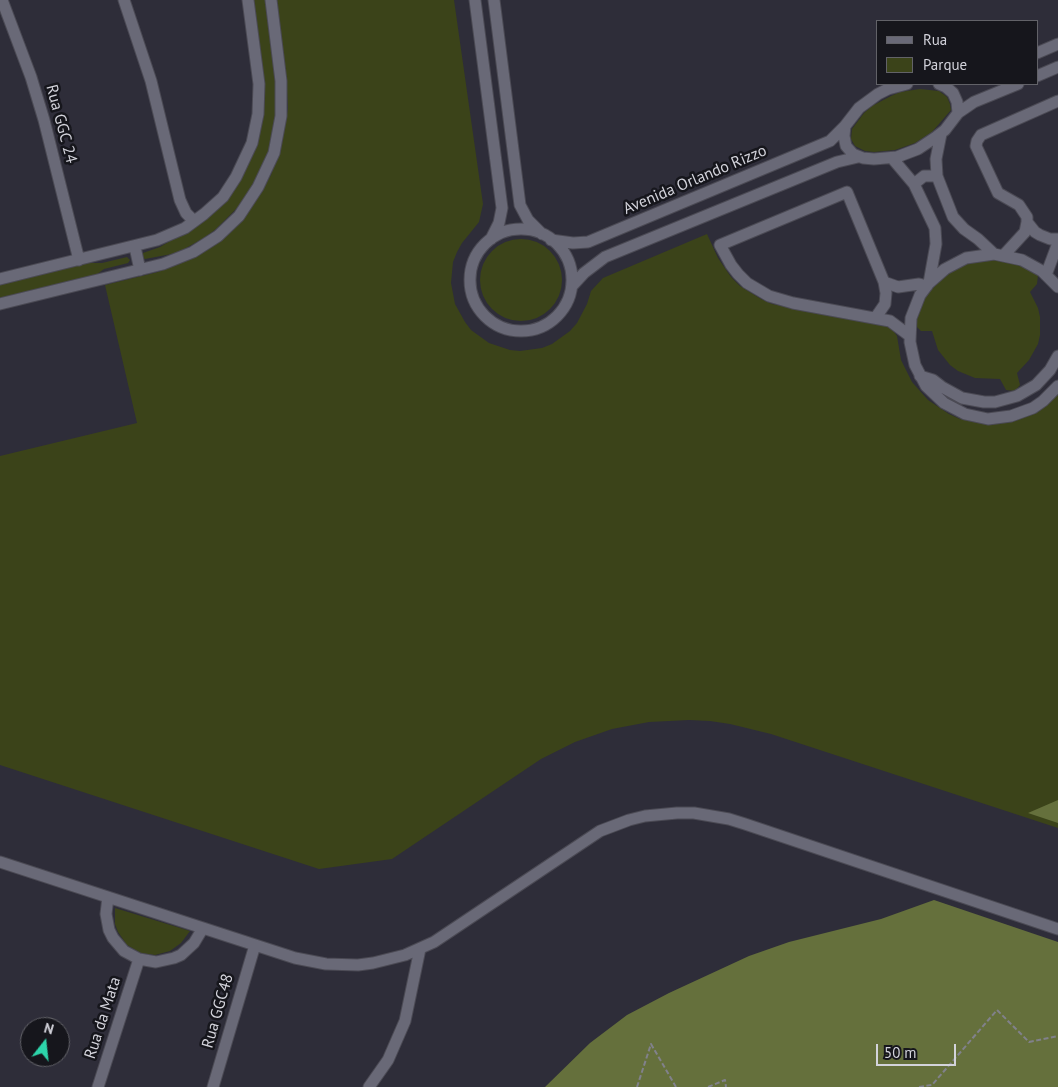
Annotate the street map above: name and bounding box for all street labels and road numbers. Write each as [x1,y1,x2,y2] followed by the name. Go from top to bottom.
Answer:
[41,83,81,165] street label: Rua GGC 24
[620,141,770,219] street label: Avenida Orlando Rizzo
[198,972,238,1050] street label: Rua GGC48
[81,975,125,1061] street label: Rua da Mata

